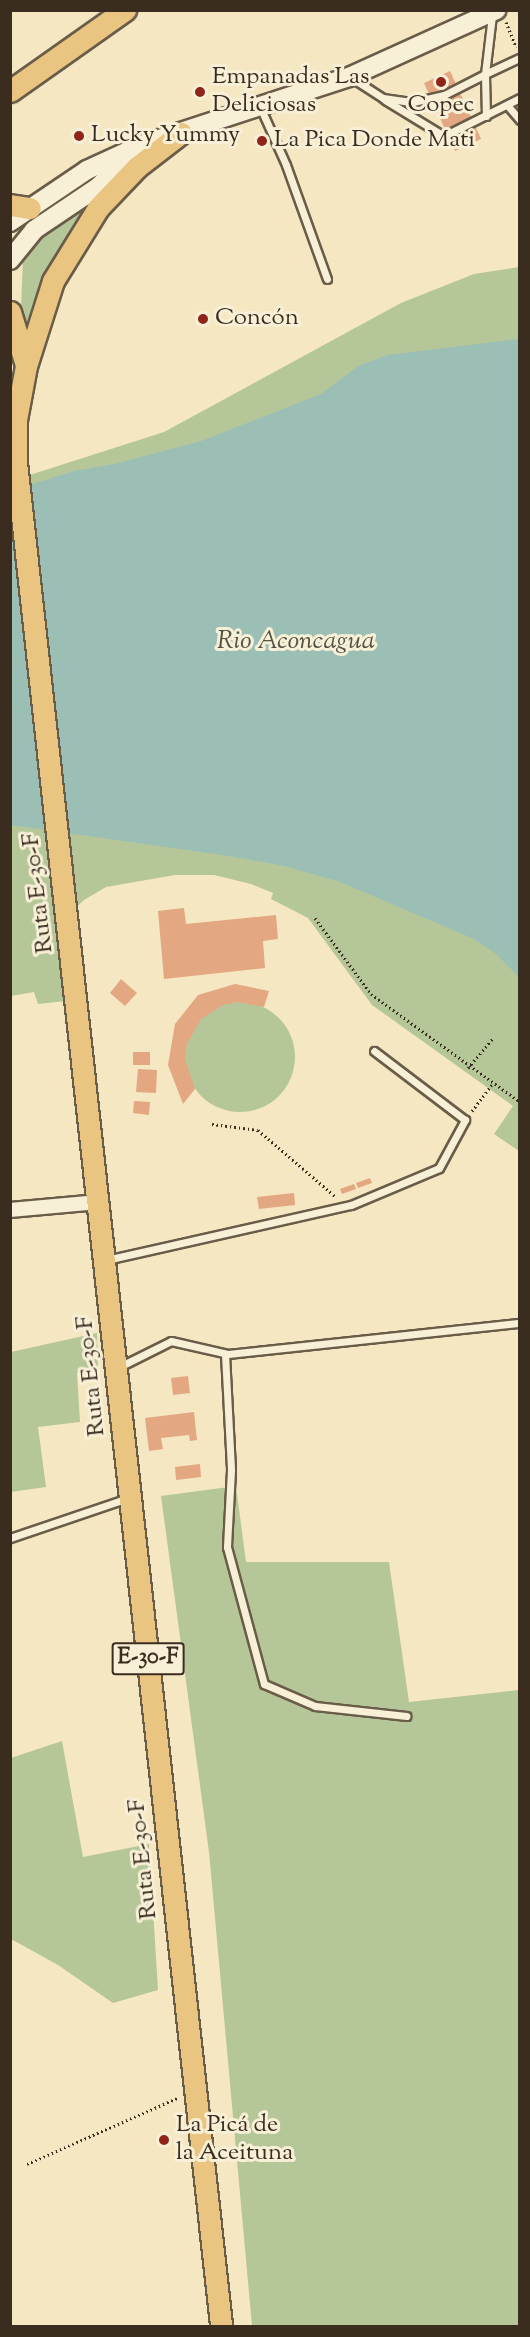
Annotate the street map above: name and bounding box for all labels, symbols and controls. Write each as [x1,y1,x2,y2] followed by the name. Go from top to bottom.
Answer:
[212,64,370,120] place label: Empanadas Las Deliciosas
[434,75,448,89] marker: Copec
[193,85,207,99] marker: Empanadas Las Deliciosas
[408,92,474,120] place label: Copec
[91,122,240,150] place label: Lucky Yummy
[274,127,475,155] place label: La Pica Donde Mati
[72,129,86,143] marker: Lucky Yummy
[255,134,269,148] marker: La Pica Donde Mati
[215,305,299,333] place label: Concón
[196,312,210,326] marker: Concón
[217,626,375,658] water label: Rio Aconcagua
[17,831,61,955] street label: Ruta E-30-F
[71,1314,113,1438] street label: Ruta E-30-F
[110,1640,186,1678] road number: E-30-F
[123,1797,165,1921] street label: Ruta E-30-F
[176,2112,293,2168] place label: La Picá de la Aceituna
[157,2133,171,2147] marker: La Picá de la Aceituna

